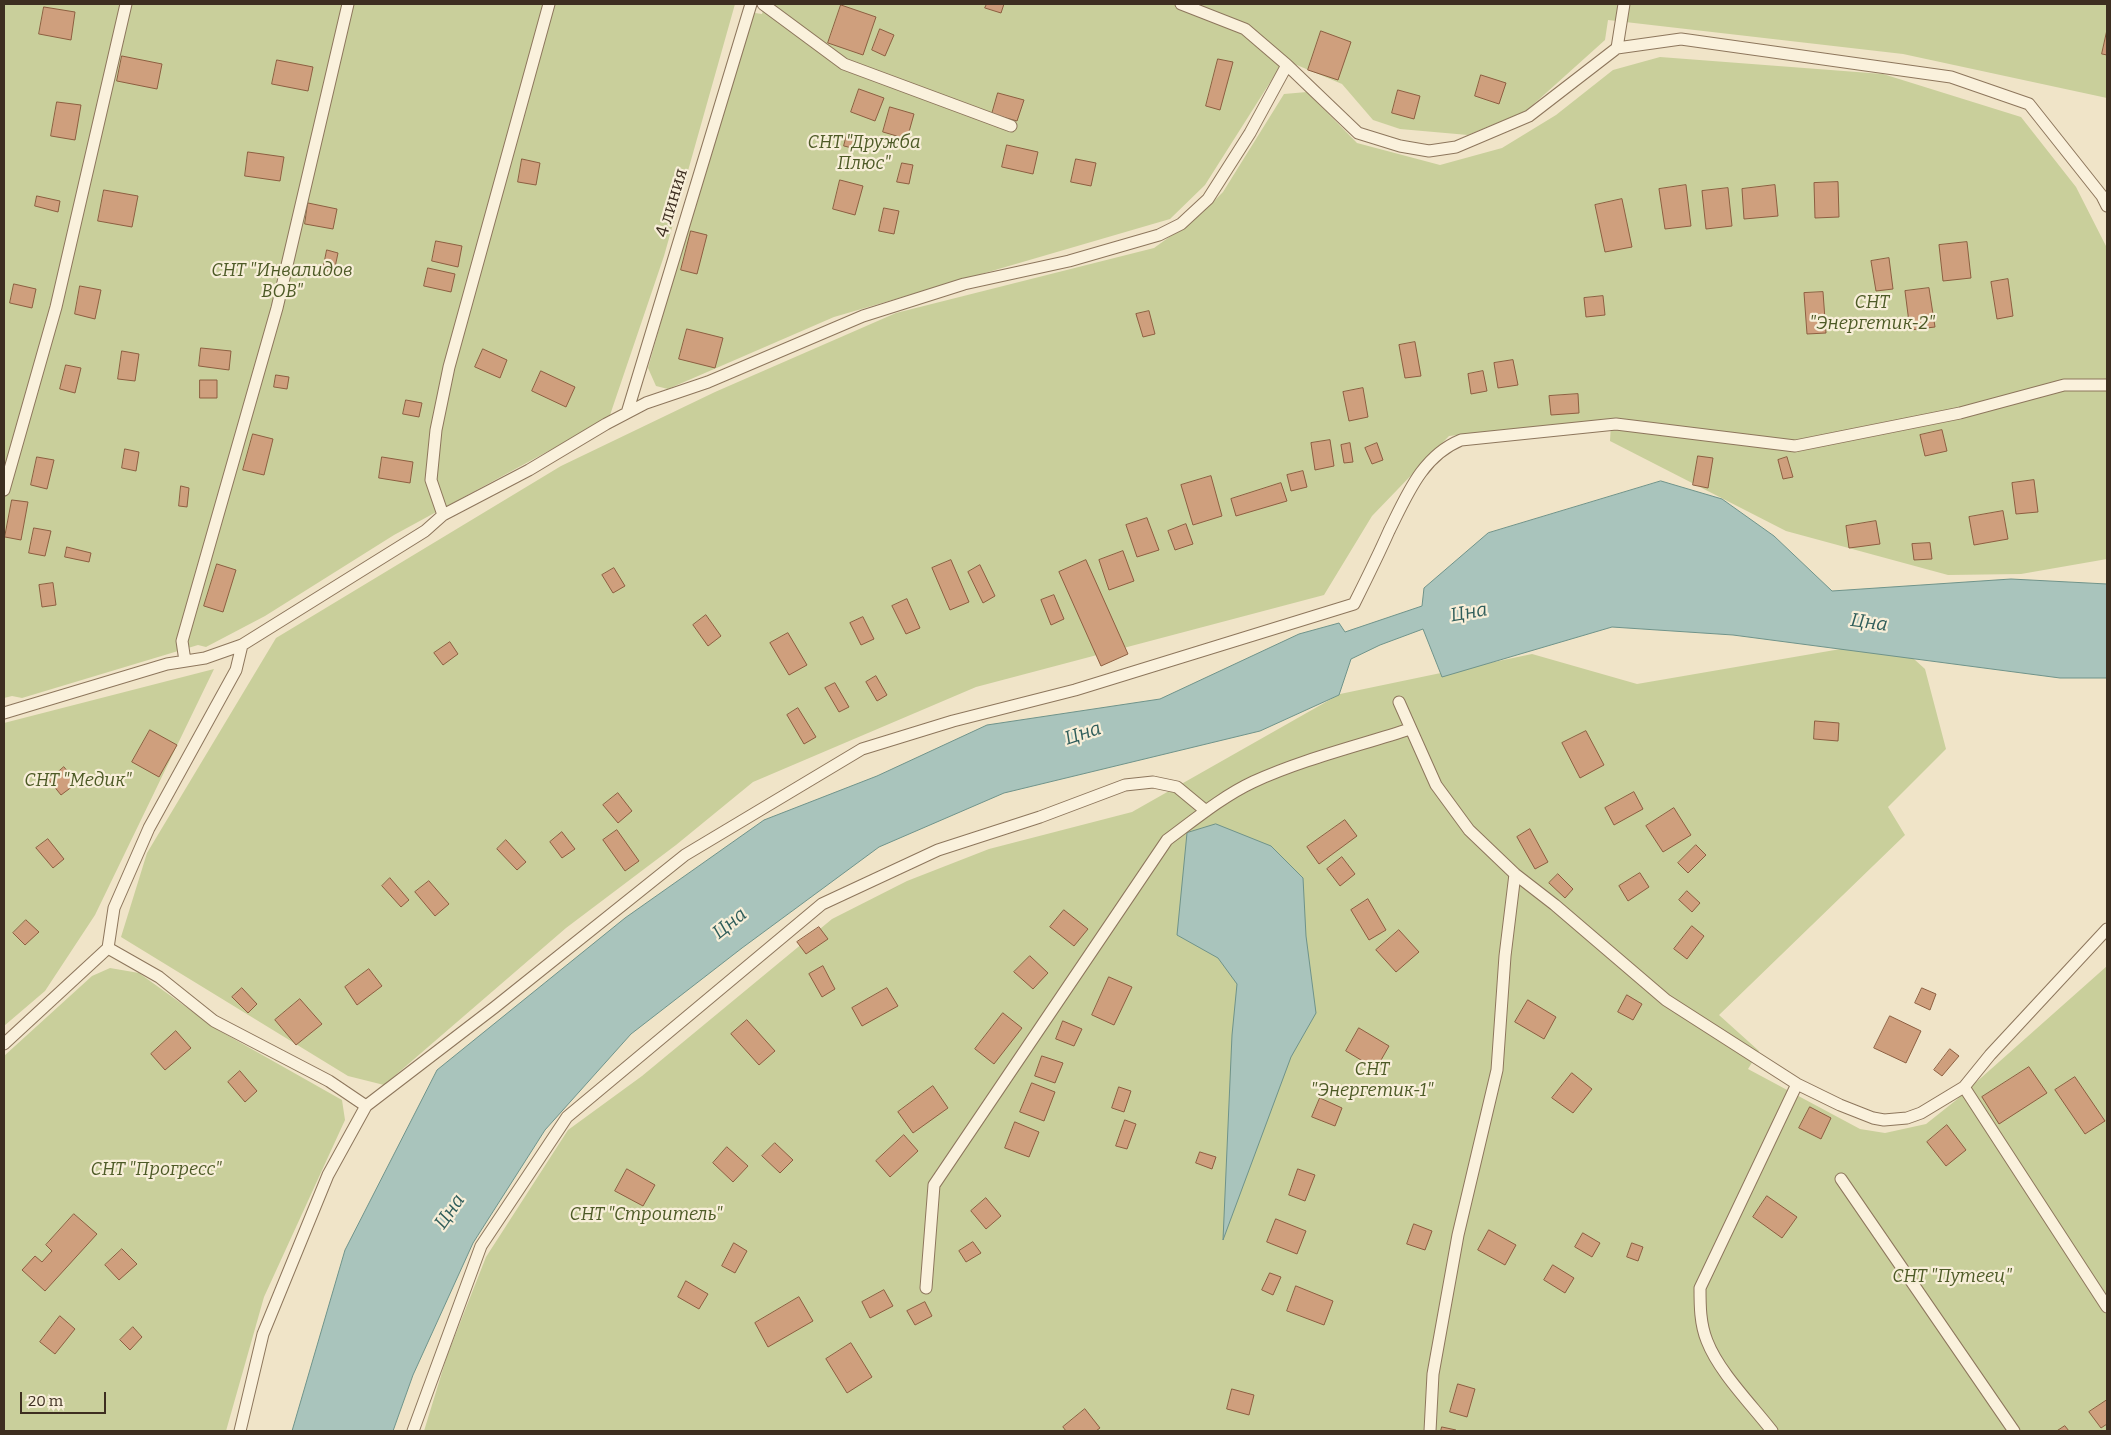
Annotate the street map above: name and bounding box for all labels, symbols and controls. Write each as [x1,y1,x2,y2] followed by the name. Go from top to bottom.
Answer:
[807,132,921,174] park label: СНТ "Дружба Плюс"
[651,166,693,240] street label: 4 линия
[211,260,353,302] park label: СНТ "Инвалидов ВОВ"
[1809,292,1935,334] park label: СНТ "Энергетик-2"
[1449,599,1489,627] water label: Цна
[1849,609,1889,637] water label: Цна
[1062,717,1104,751] water label: Цна
[24,770,132,792] park label: СНТ "Медик"
[708,903,752,945] water label: Цна
[1311,1059,1433,1102] park label: СНТ "Энергетик-1"
[90,1159,222,1181] park label: СНТ "Прогресс"
[430,1190,470,1234] water label: Цна
[569,1204,723,1226] park label: СНТ "Строитель"
[1892,1266,2012,1288] park label: СНТ "Путеец"
[22,1382,109,1414] scale bar
[28,1392,63,1410] text: 20 m

